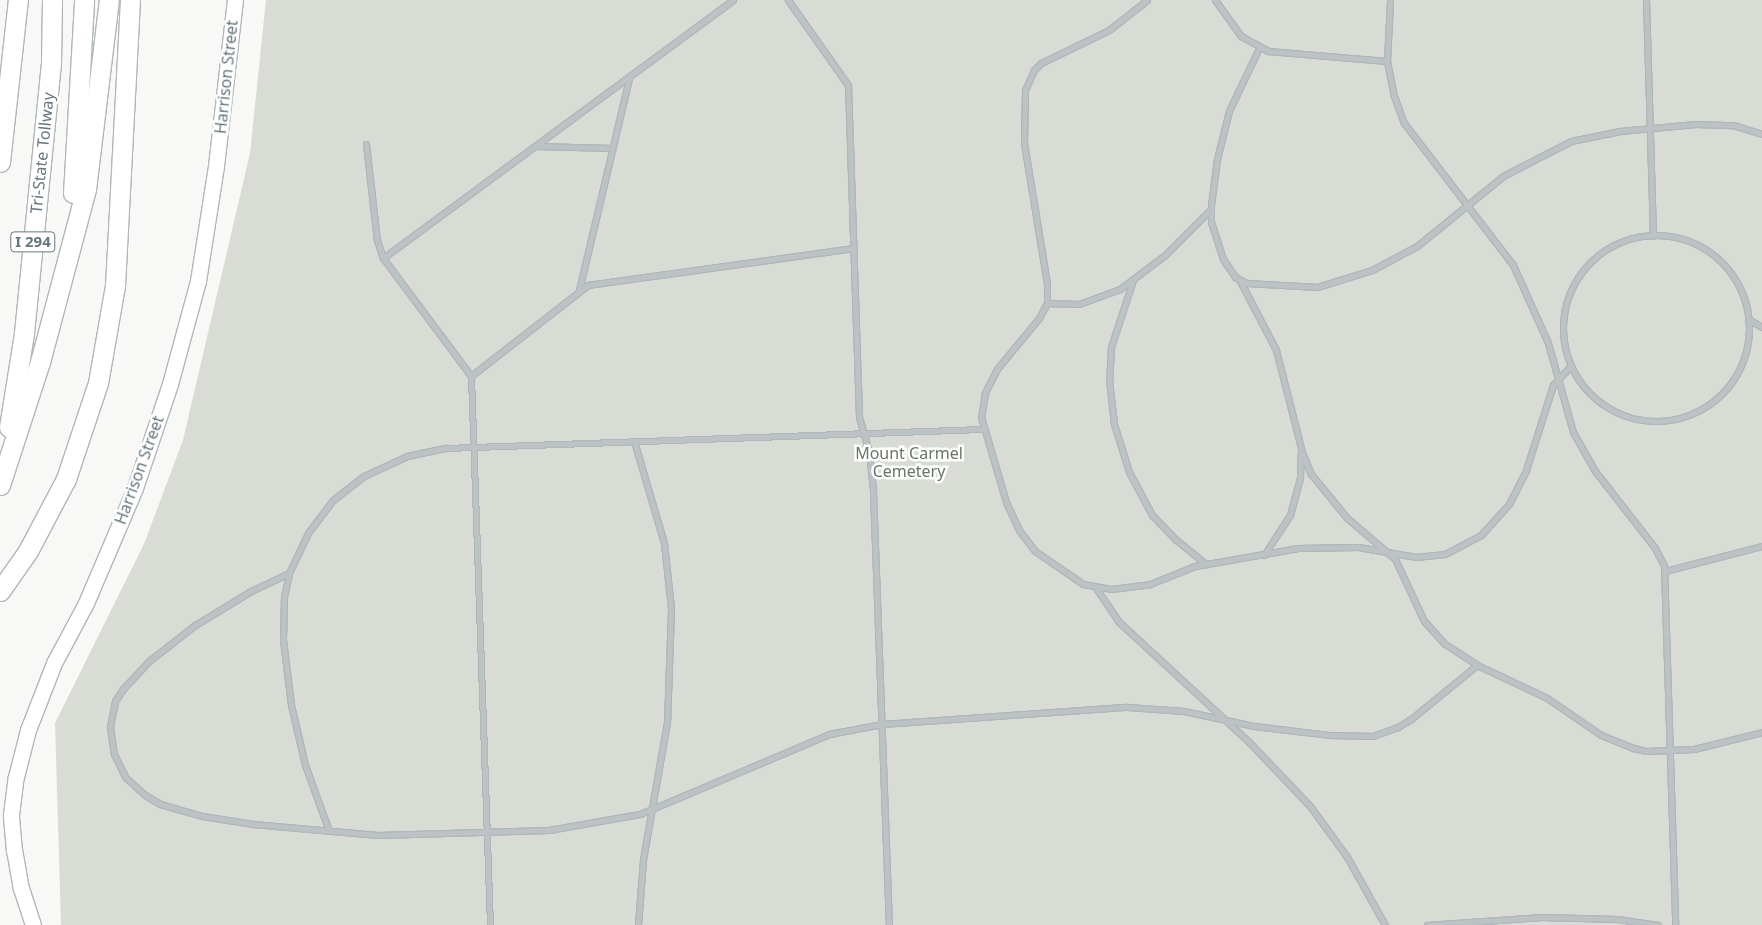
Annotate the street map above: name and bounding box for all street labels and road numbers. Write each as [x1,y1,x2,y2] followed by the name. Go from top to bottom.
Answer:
[210,19,242,135] street label: Harrison Street
[26,91,58,215] street label: Tri-State Tollway
[9,230,57,254] road number: I 294
[110,413,168,527] street label: Harrison Street

